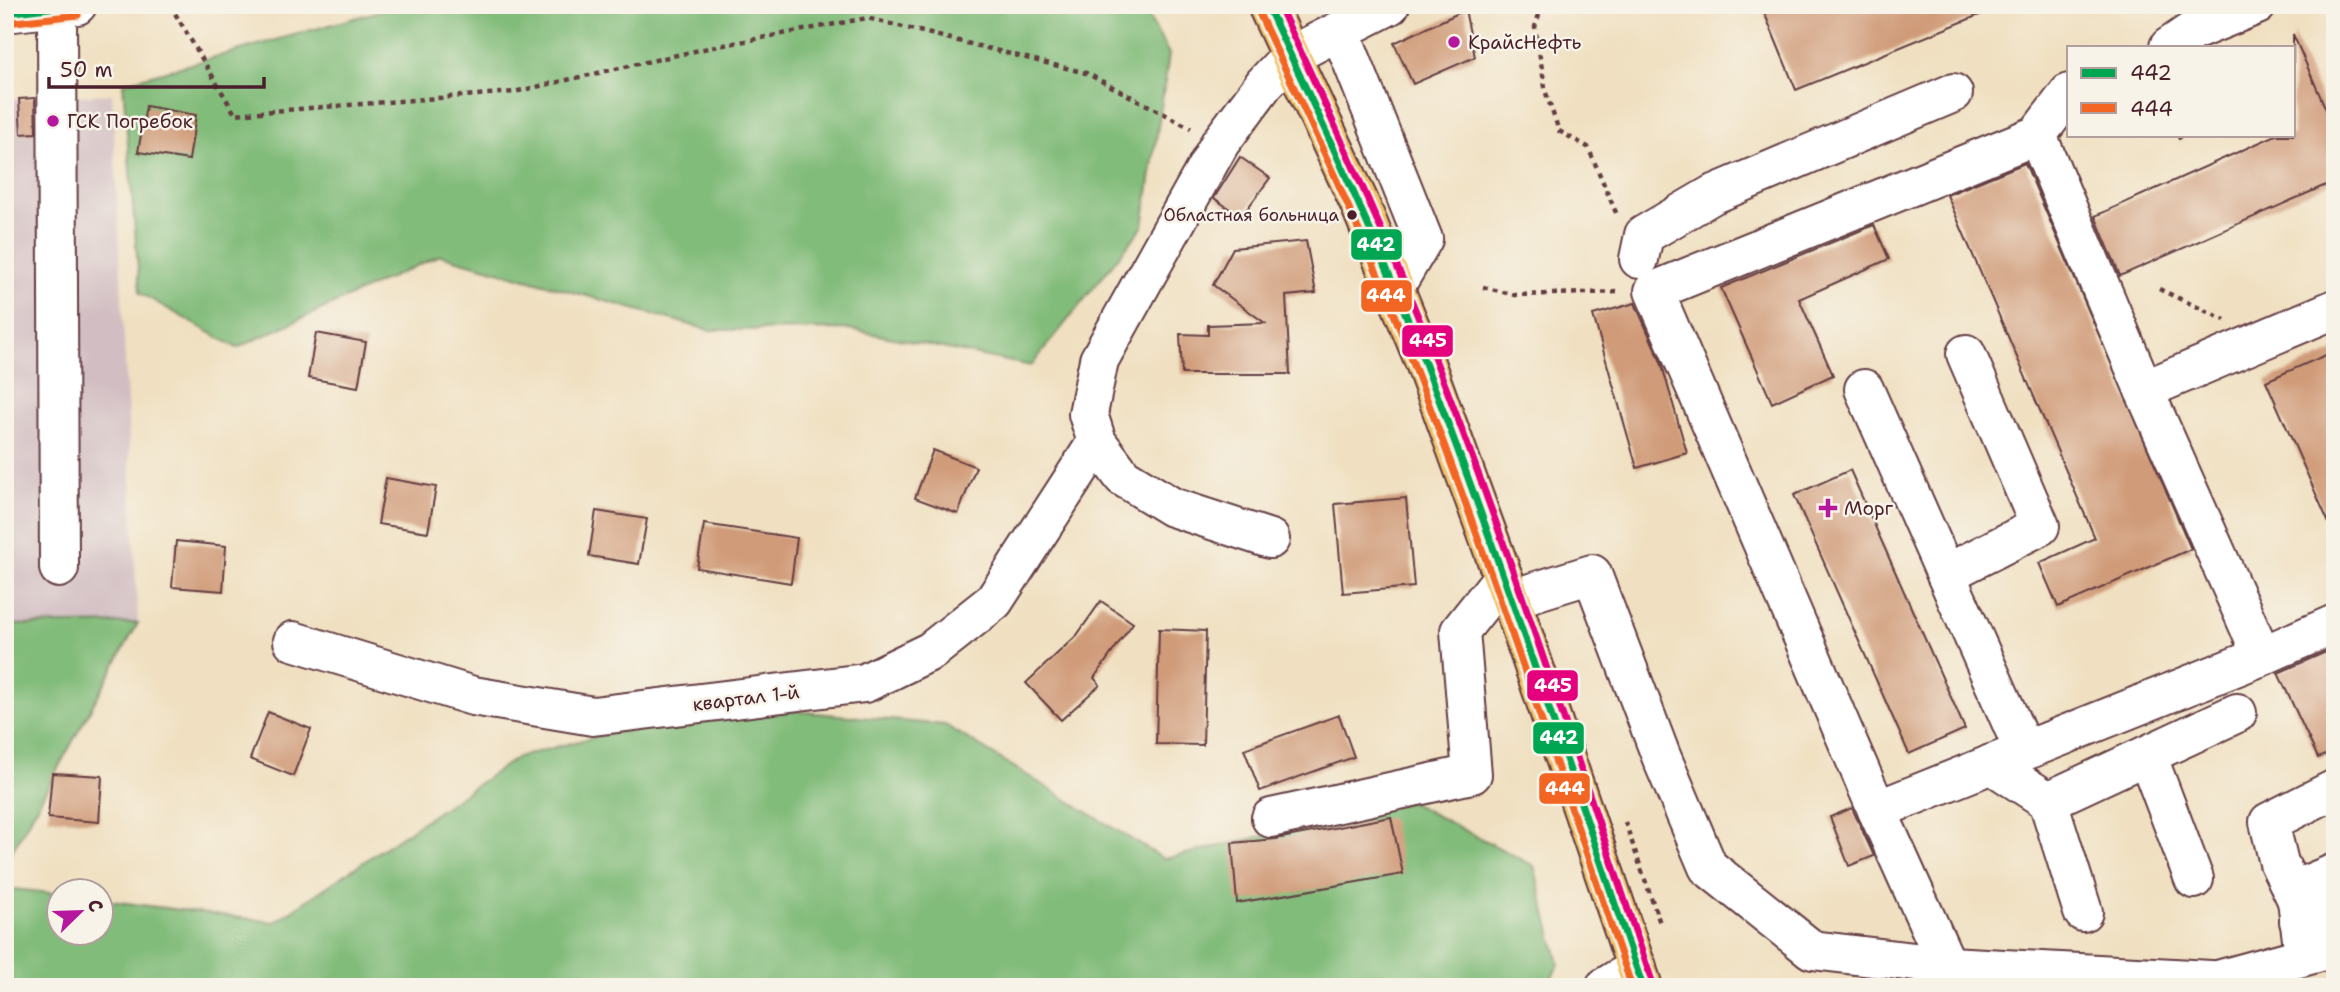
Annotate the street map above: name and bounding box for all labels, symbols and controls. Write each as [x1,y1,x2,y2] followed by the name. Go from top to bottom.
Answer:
[1468,30,1581,55] place label: КрайсНефть
[1446,34,1462,50] marker: КрайсНефть
[49,46,264,90] scale bar
[2067,46,2294,136] legend
[60,56,113,84] text: 50 m
[2130,59,2172,87] text: 442
[2130,95,2173,123] text: 444
[67,109,193,134] place label: ГСК Погребок
[45,113,61,129] marker: ГСК Погребок
[1163,204,1339,226] place label: Областная больница
[1345,208,1359,222] marker: Областная больница
[1350,228,1403,261] line badge: 442
[1357,232,1395,257] text: 442
[1360,279,1413,313] line badge: 444
[1366,283,1407,308] text: 444
[1401,324,1454,358] line badge: 445
[1409,328,1447,353] text: 445
[1844,496,1894,521] place label: Морг
[1818,498,1838,518] marker: Морг
[1526,669,1579,702] line badge: 445
[1534,673,1572,698] text: 445
[691,679,801,717] street label: квартал 1-й
[1532,721,1585,755] line badge: 442
[1540,725,1578,750] text: 442
[1538,772,1591,805] line badge: 444
[1545,776,1586,801] text: 444
[46,876,116,946] north arrow
[81,895,109,916] text: С

